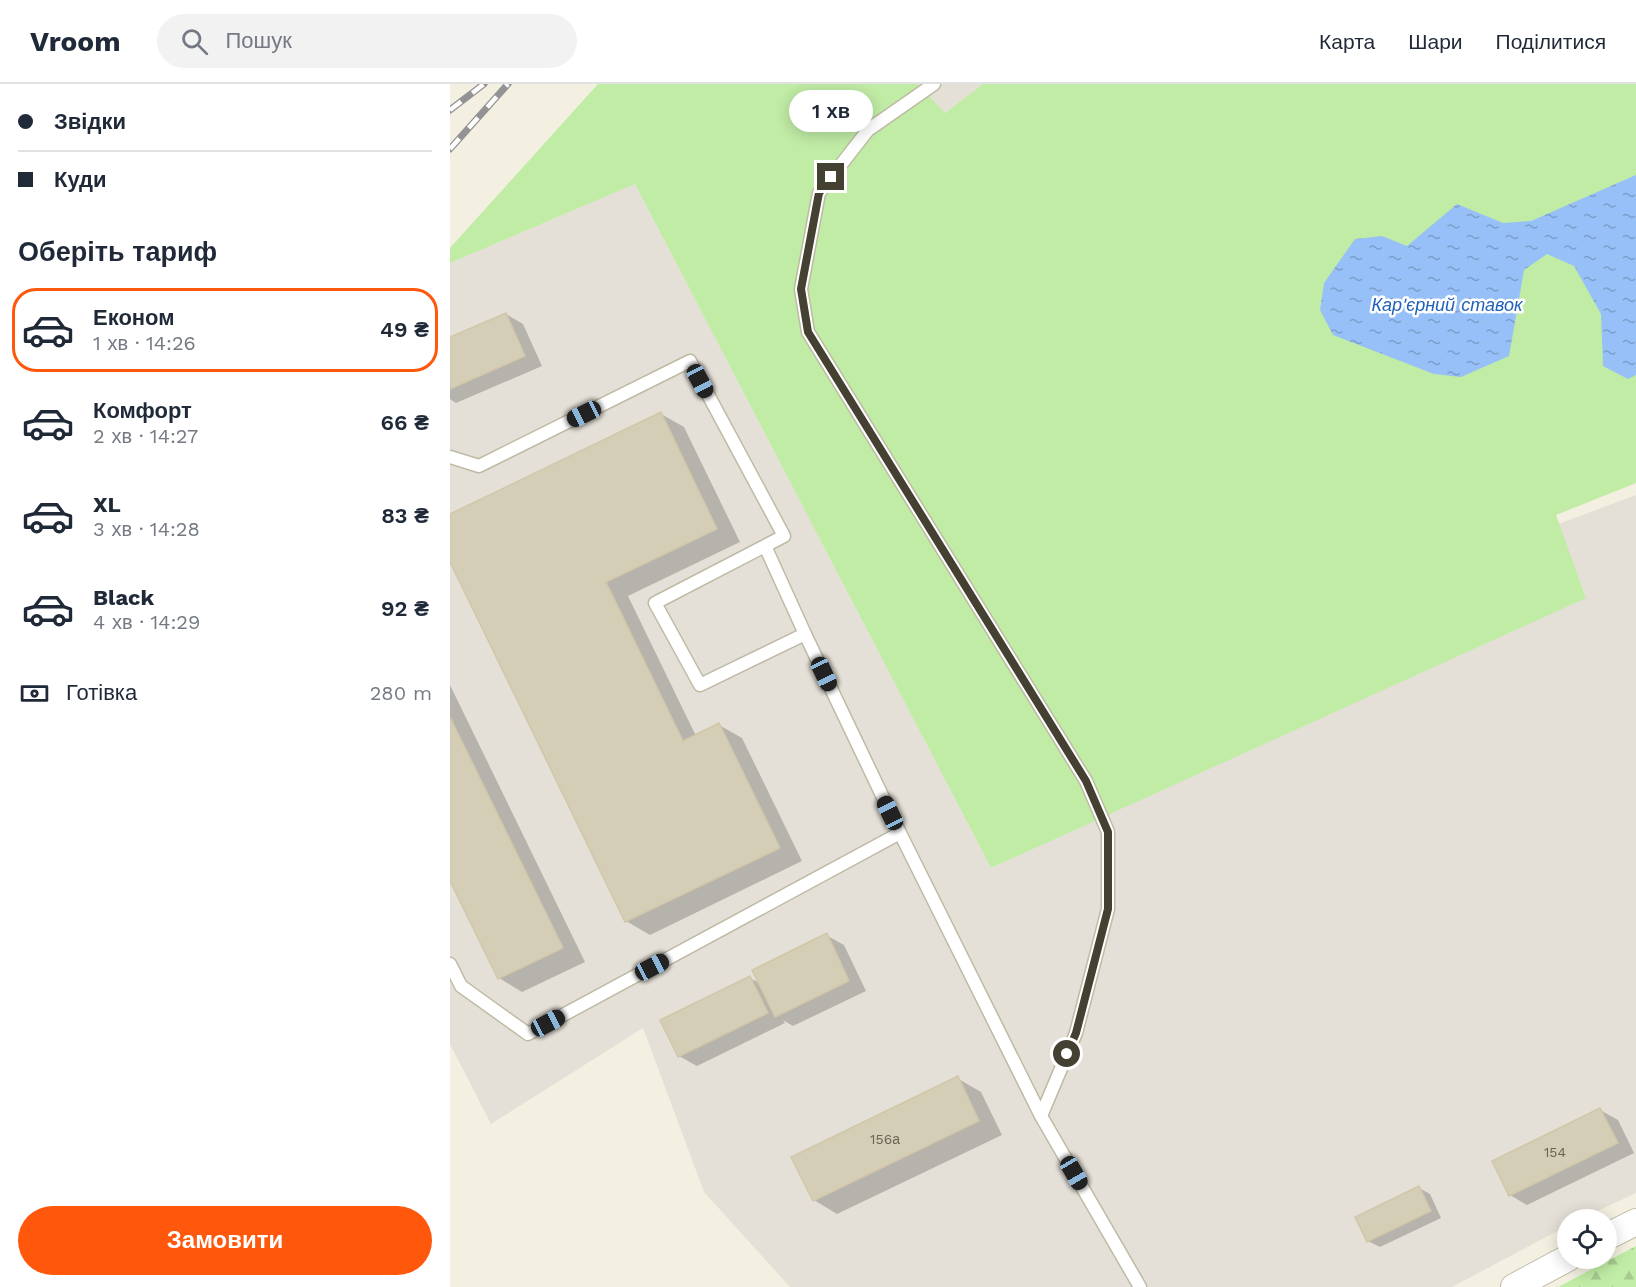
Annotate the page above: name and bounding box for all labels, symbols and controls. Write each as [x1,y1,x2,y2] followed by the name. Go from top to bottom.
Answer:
[157,14,577,68] search box
[30,25,121,58] text: Vroom
[178,25,211,58] icon: search
[226,28,292,53] text: Пошук
[1319,29,1375,54] text: Карта
[1408,29,1463,54] text: Шари
[1496,29,1606,54] text: Поділитися
[789,90,873,132] callout: 1 хв
[812,99,850,123] text: 1 хв
[54,109,126,134] text: Звідки
[817,163,844,190] route end
[54,167,107,192] text: Куди
[18,236,217,268] text: Оберіть тариф
[1371,294,1524,315] water label: Кар'єрний ставок
[21,303,75,357] icon: car
[93,305,175,330] text: Економ
[380,317,429,342] text: 49 ₴
[93,331,196,355] text: 1 хв · 14:26
[684,361,716,401] car
[21,396,75,450] icon: car
[93,398,192,423] text: Комфорт
[564,398,604,430] car
[381,410,429,435] text: 66 ₴
[93,424,198,448] text: 2 хв · 14:27
[21,489,75,543] icon: car
[93,492,121,517] text: XL
[381,503,429,528] text: 83 ₴
[93,517,200,541] text: 3 хв · 14:28
[21,582,75,636] icon: car
[93,585,154,610] text: Black
[381,596,429,621] text: 92 ₴
[93,610,200,634] text: 4 хв · 14:29
[808,654,840,694] car
[18,677,51,710] icon: cash
[66,680,137,705] text: Готівка
[370,681,432,705] text: 280 m
[874,793,906,833] car
[632,951,672,983] car
[528,1007,568,1039] car
[1053,1040,1080,1067] route start
[870,1131,900,1147] house number: 156а
[1544,1144,1566,1160] house number: 154
[1057,1153,1091,1193] car
[18,1206,432,1275] button: Замовити
[1557,1209,1617,1269] map controls
[1557,1209,1617,1269] button: locate

